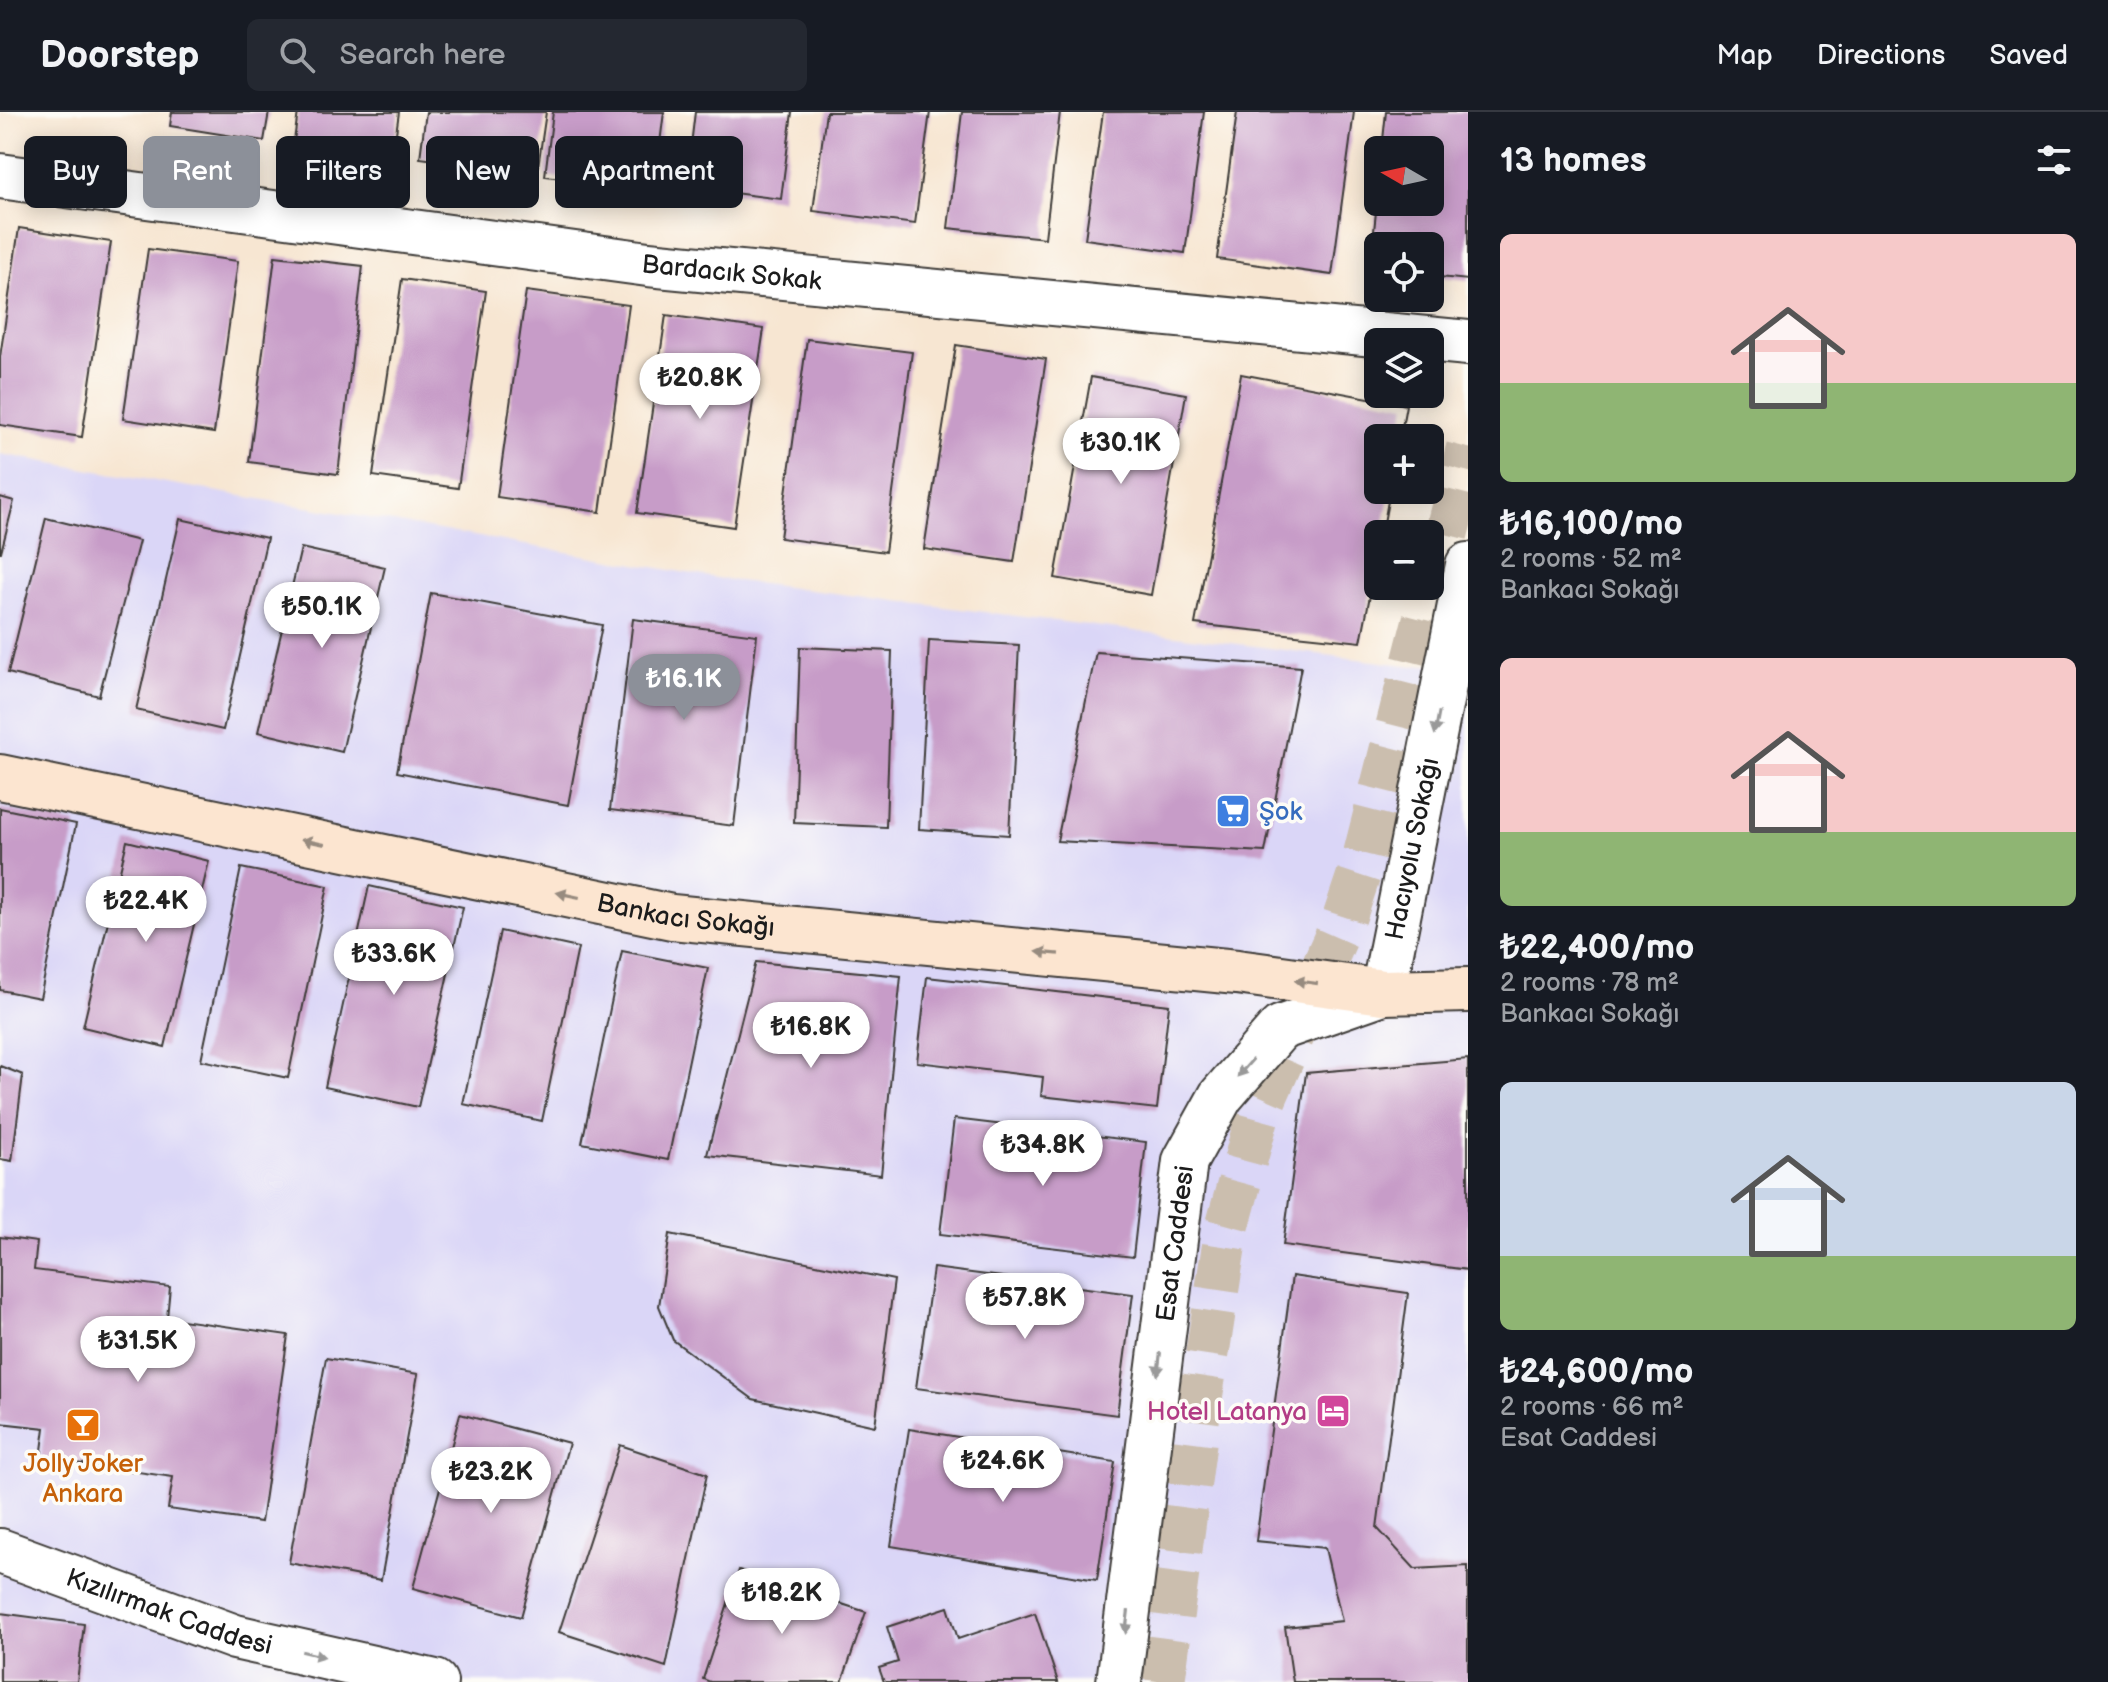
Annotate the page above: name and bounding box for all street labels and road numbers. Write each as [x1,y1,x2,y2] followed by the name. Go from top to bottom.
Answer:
[640,249,823,298] street label: Bardacık Sokak
[1380,755,1446,943] street label: Hacıyolu Sokağı
[594,888,776,944] street label: Bankacı Sokağı
[1151,1164,1201,1324] street label: Esat Caddesi
[62,1563,275,1662] street label: Kızılırmak Caddesi

